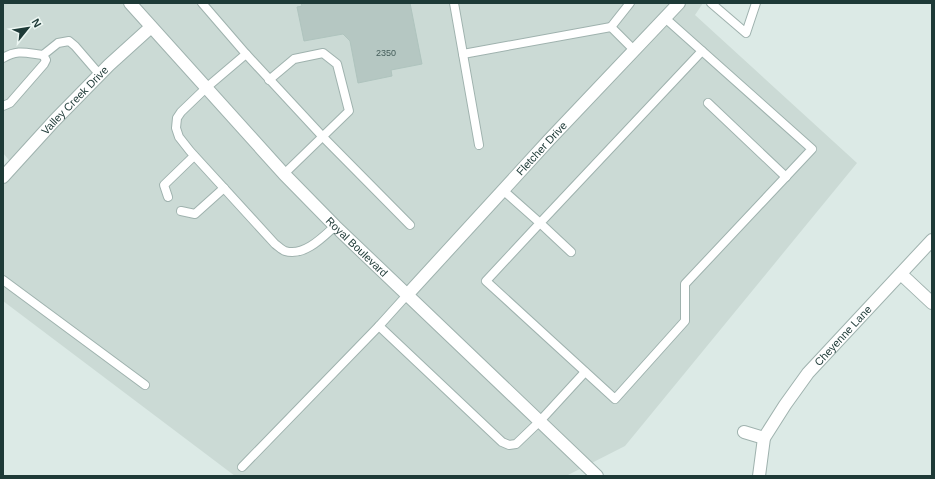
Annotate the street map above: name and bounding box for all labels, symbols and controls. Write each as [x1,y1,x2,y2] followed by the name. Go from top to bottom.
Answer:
[8,8,48,48] north arrow
[29,17,44,29] text: N
[376,48,396,58] house number: 2350
[39,64,110,137] street label: Valley Creek Drive
[514,119,569,178] street label: Fletcher Drive
[323,214,390,279] street label: Royal Boulevard
[812,303,874,368] street label: Cheyenne Lane

